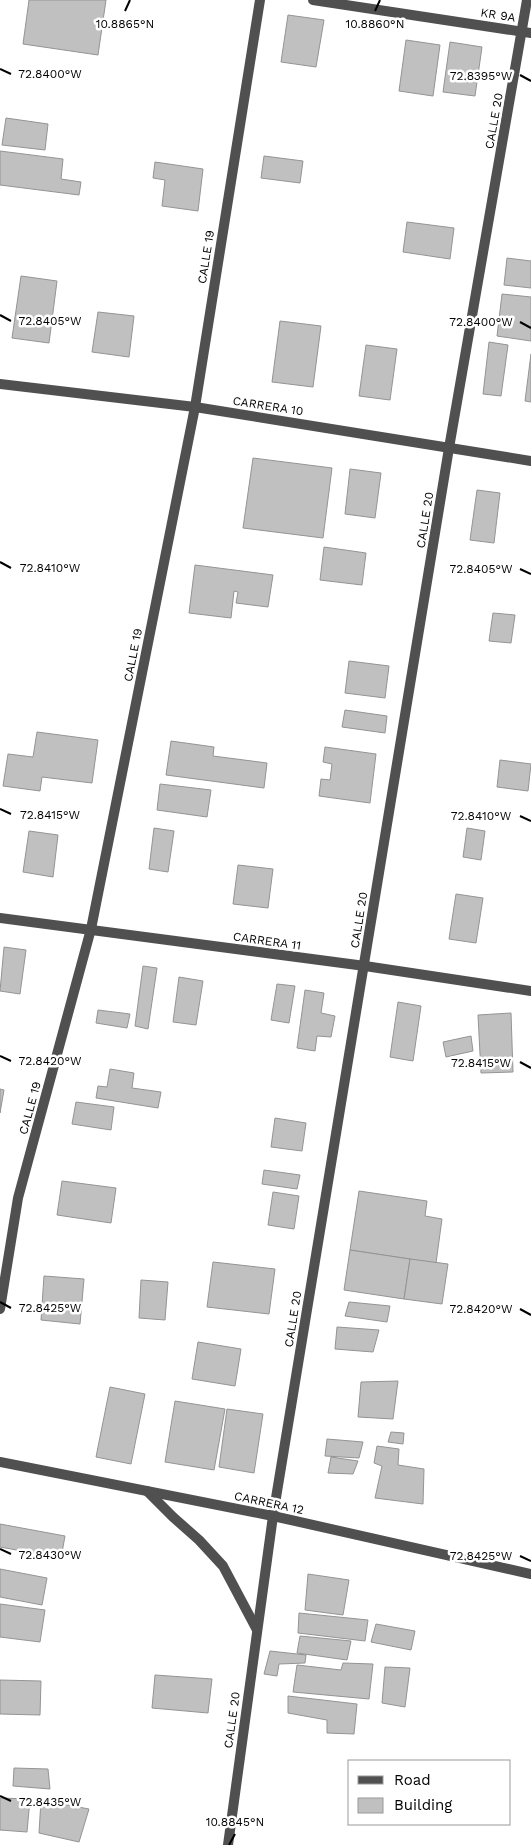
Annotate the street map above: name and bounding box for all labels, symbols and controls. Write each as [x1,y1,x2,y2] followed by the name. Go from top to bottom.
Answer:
[480,5,517,25] street label: KR 9A
[96,17,154,31] text: 10.8865°N
[346,17,404,31] text: 10.8860°N
[18,67,82,81] text: 72.8400°W
[450,69,513,83] text: 72.8395°W
[482,92,506,150] street label: CALLE 20
[195,229,217,285] street label: CALLE 19
[18,314,82,328] text: 72.8405°W
[449,315,513,329] text: 72.8400°W
[232,394,304,418] street label: CARRERA 10
[414,491,436,549] street label: CALLE 20
[20,561,81,575] text: 72.8410°W
[449,562,513,576] text: 72.8405°W
[121,627,145,683] street label: CALLE 19
[20,808,81,822] text: 72.8415°W
[451,809,512,823] text: 72.8410°W
[348,891,370,949] street label: CALLE 20
[232,929,302,953] street label: CARRERA 11
[18,1054,82,1068] text: 72.8420°W
[451,1056,512,1070] text: 72.8415°W
[16,1080,44,1136] street label: CALLE 19
[282,1290,304,1348] street label: CALLE 20
[19,1301,82,1315] text: 72.8425°W
[449,1302,513,1316] text: 72.8420°W
[233,1489,305,1517] street label: CARRERA 12
[18,1548,82,1562] text: 72.8430°W
[450,1549,513,1563] text: 72.8425°W
[221,1691,243,1749] street label: CALLE 20
[348,1760,511,1825] legend
[394,1771,431,1789] text: Road
[19,1795,82,1809] text: 72.8435°W
[394,1796,452,1814] text: Building
[206,1815,264,1829] text: 10.8845°N

